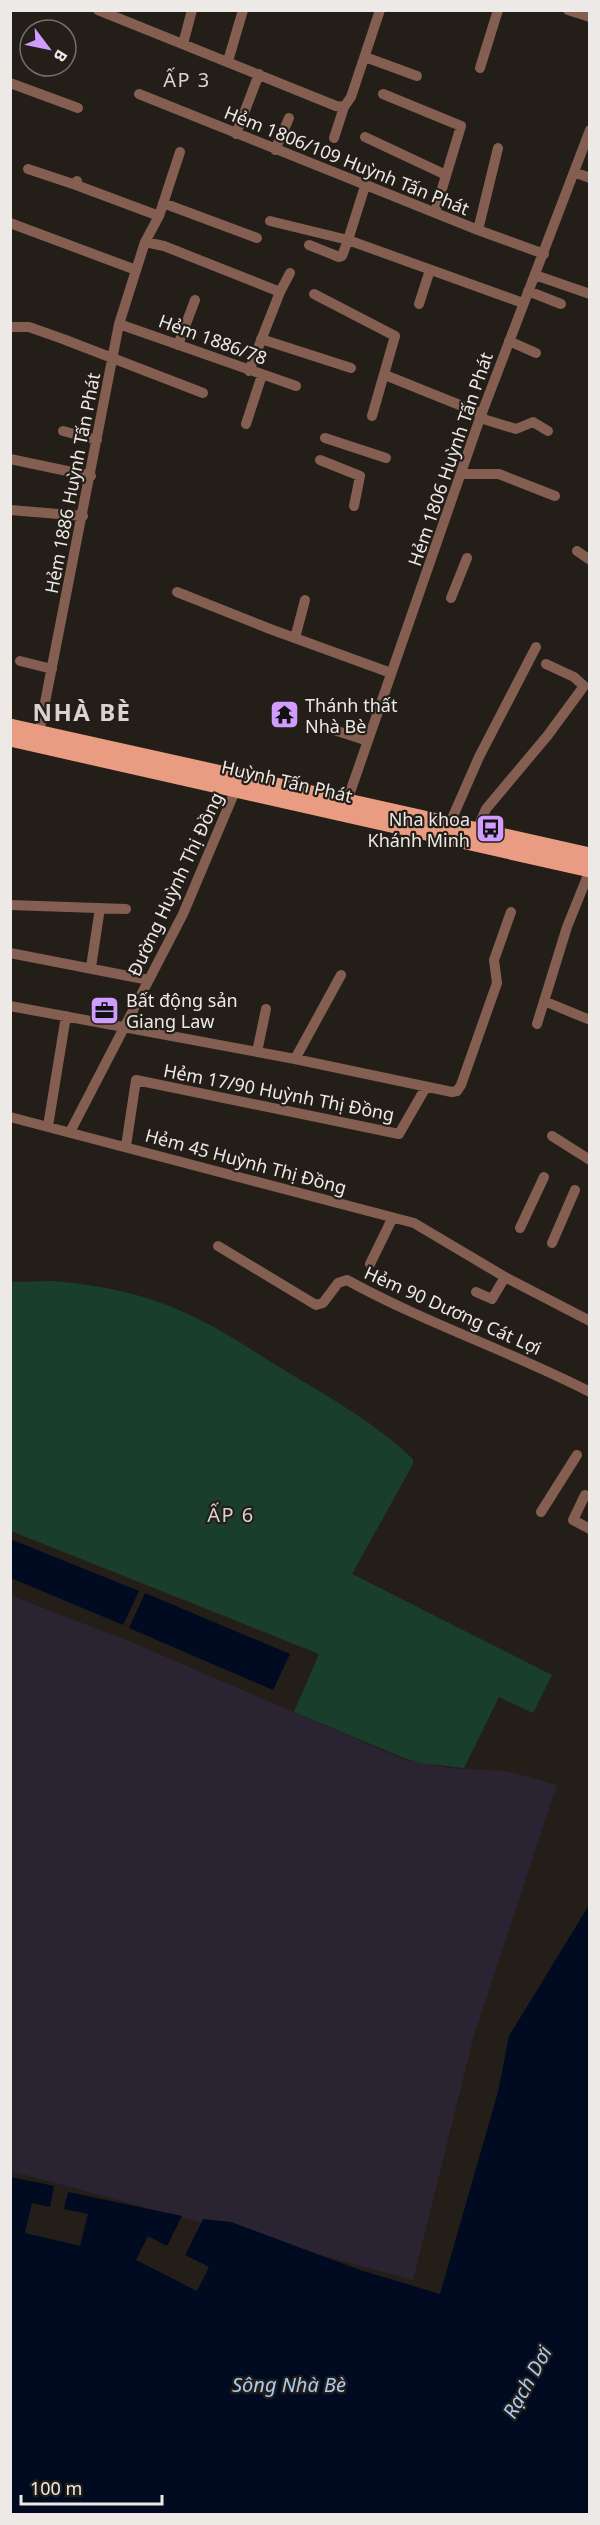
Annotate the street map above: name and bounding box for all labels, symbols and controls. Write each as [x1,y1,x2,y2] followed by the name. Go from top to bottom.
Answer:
[18,18,78,78] north arrow
[49,46,73,66] text: B
[163,66,211,93] district label: ẤP 3
[221,100,473,220] street label: Hẻm 1806/109 Huỳnh Tấn Phát
[156,308,270,370] street label: Hẻm 1886/78
[402,348,498,569] street label: Hẻm 1806 Huỳnh Tấn Phát
[39,370,105,595] street label: Hẻm 1886 Huỳnh Tấn Phát
[305,693,398,738] place label: Thánh thất Nhà Bè
[32,695,132,728] district label: NHÀ BÈ
[268,699,300,731] temple icon: Thánh thất Nhà Bè
[219,754,355,808] street label: Huỳnh Tấn Phát
[122,788,228,980] street label: Đường Huỳnh Thị Đồng
[367,807,470,852] place label: Nha khoa Khánh Minh
[475,813,507,845] bus stop icon: Nha khoa Khánh Minh
[126,988,238,1033] place label: Bất động sản Giang Law
[89,994,121,1026] office icon: Bất động sản Giang Law
[161,1058,397,1126] street label: Hẻm 17/90 Huỳnh Thị Đồng
[143,1123,349,1199] street label: Hẻm 45 Huỳnh Thị Đồng
[361,1260,545,1360] street label: Hẻm 90 Dương Cát Lợi
[207,1501,255,1528] district label: ẤP 6
[496,2340,558,2423] water label: Rạch Dơi
[232,2371,346,2398] water label: Sông Nhà Bè
[21,2468,162,2506] scale bar
[30,2476,82,2500] text: 100 m

